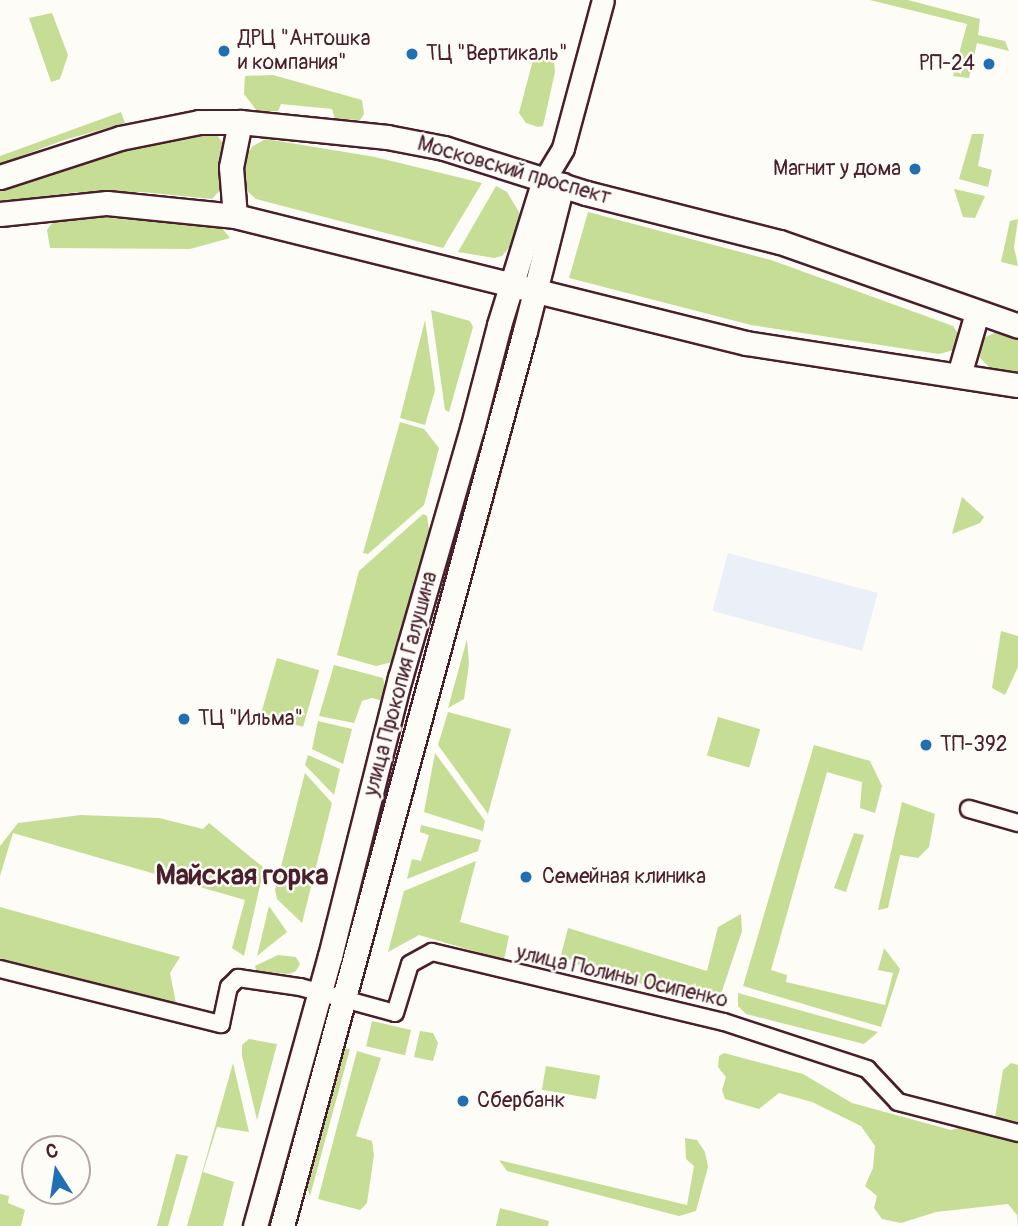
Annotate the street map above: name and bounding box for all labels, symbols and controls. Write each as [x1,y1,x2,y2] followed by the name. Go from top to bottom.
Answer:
[238,26,370,76] place label: ДРЦ "Антошка и компания"
[426,41,567,67] place label: ТЦ "Вертикаль"
[216,43,232,59] marker: ДРЦ "Антошка и компания"
[404,46,420,62] marker: ТЦ "Вертикаль"
[919,51,975,77] place label: РП-24
[981,56,997,72] marker: РП-24
[414,131,614,211] street label: Московский проспект
[773,156,901,182] place label: Магнит у дома
[907,161,923,177] marker: Магнит у дома
[359,569,443,799] street label: улица Прокопия Галушина
[198,706,303,732] place label: ТЦ "Ильма"
[176,711,192,727] marker: ТЦ "Ильма"
[940,732,1007,758] place label: ТП-392
[918,737,934,753] marker: ТП-392
[156,859,328,893] district label: Майская горка
[542,864,706,890] place label: Семейная клиника
[516,867,536,887] marker: Семейная клиника
[514,940,730,1014] street label: улица Полины Осипенко
[477,1088,565,1114] place label: Сбербанк
[455,1093,471,1109] marker: Сбербанк
[21,1135,91,1205] north arrow
[44,1138,60,1164] text: С

